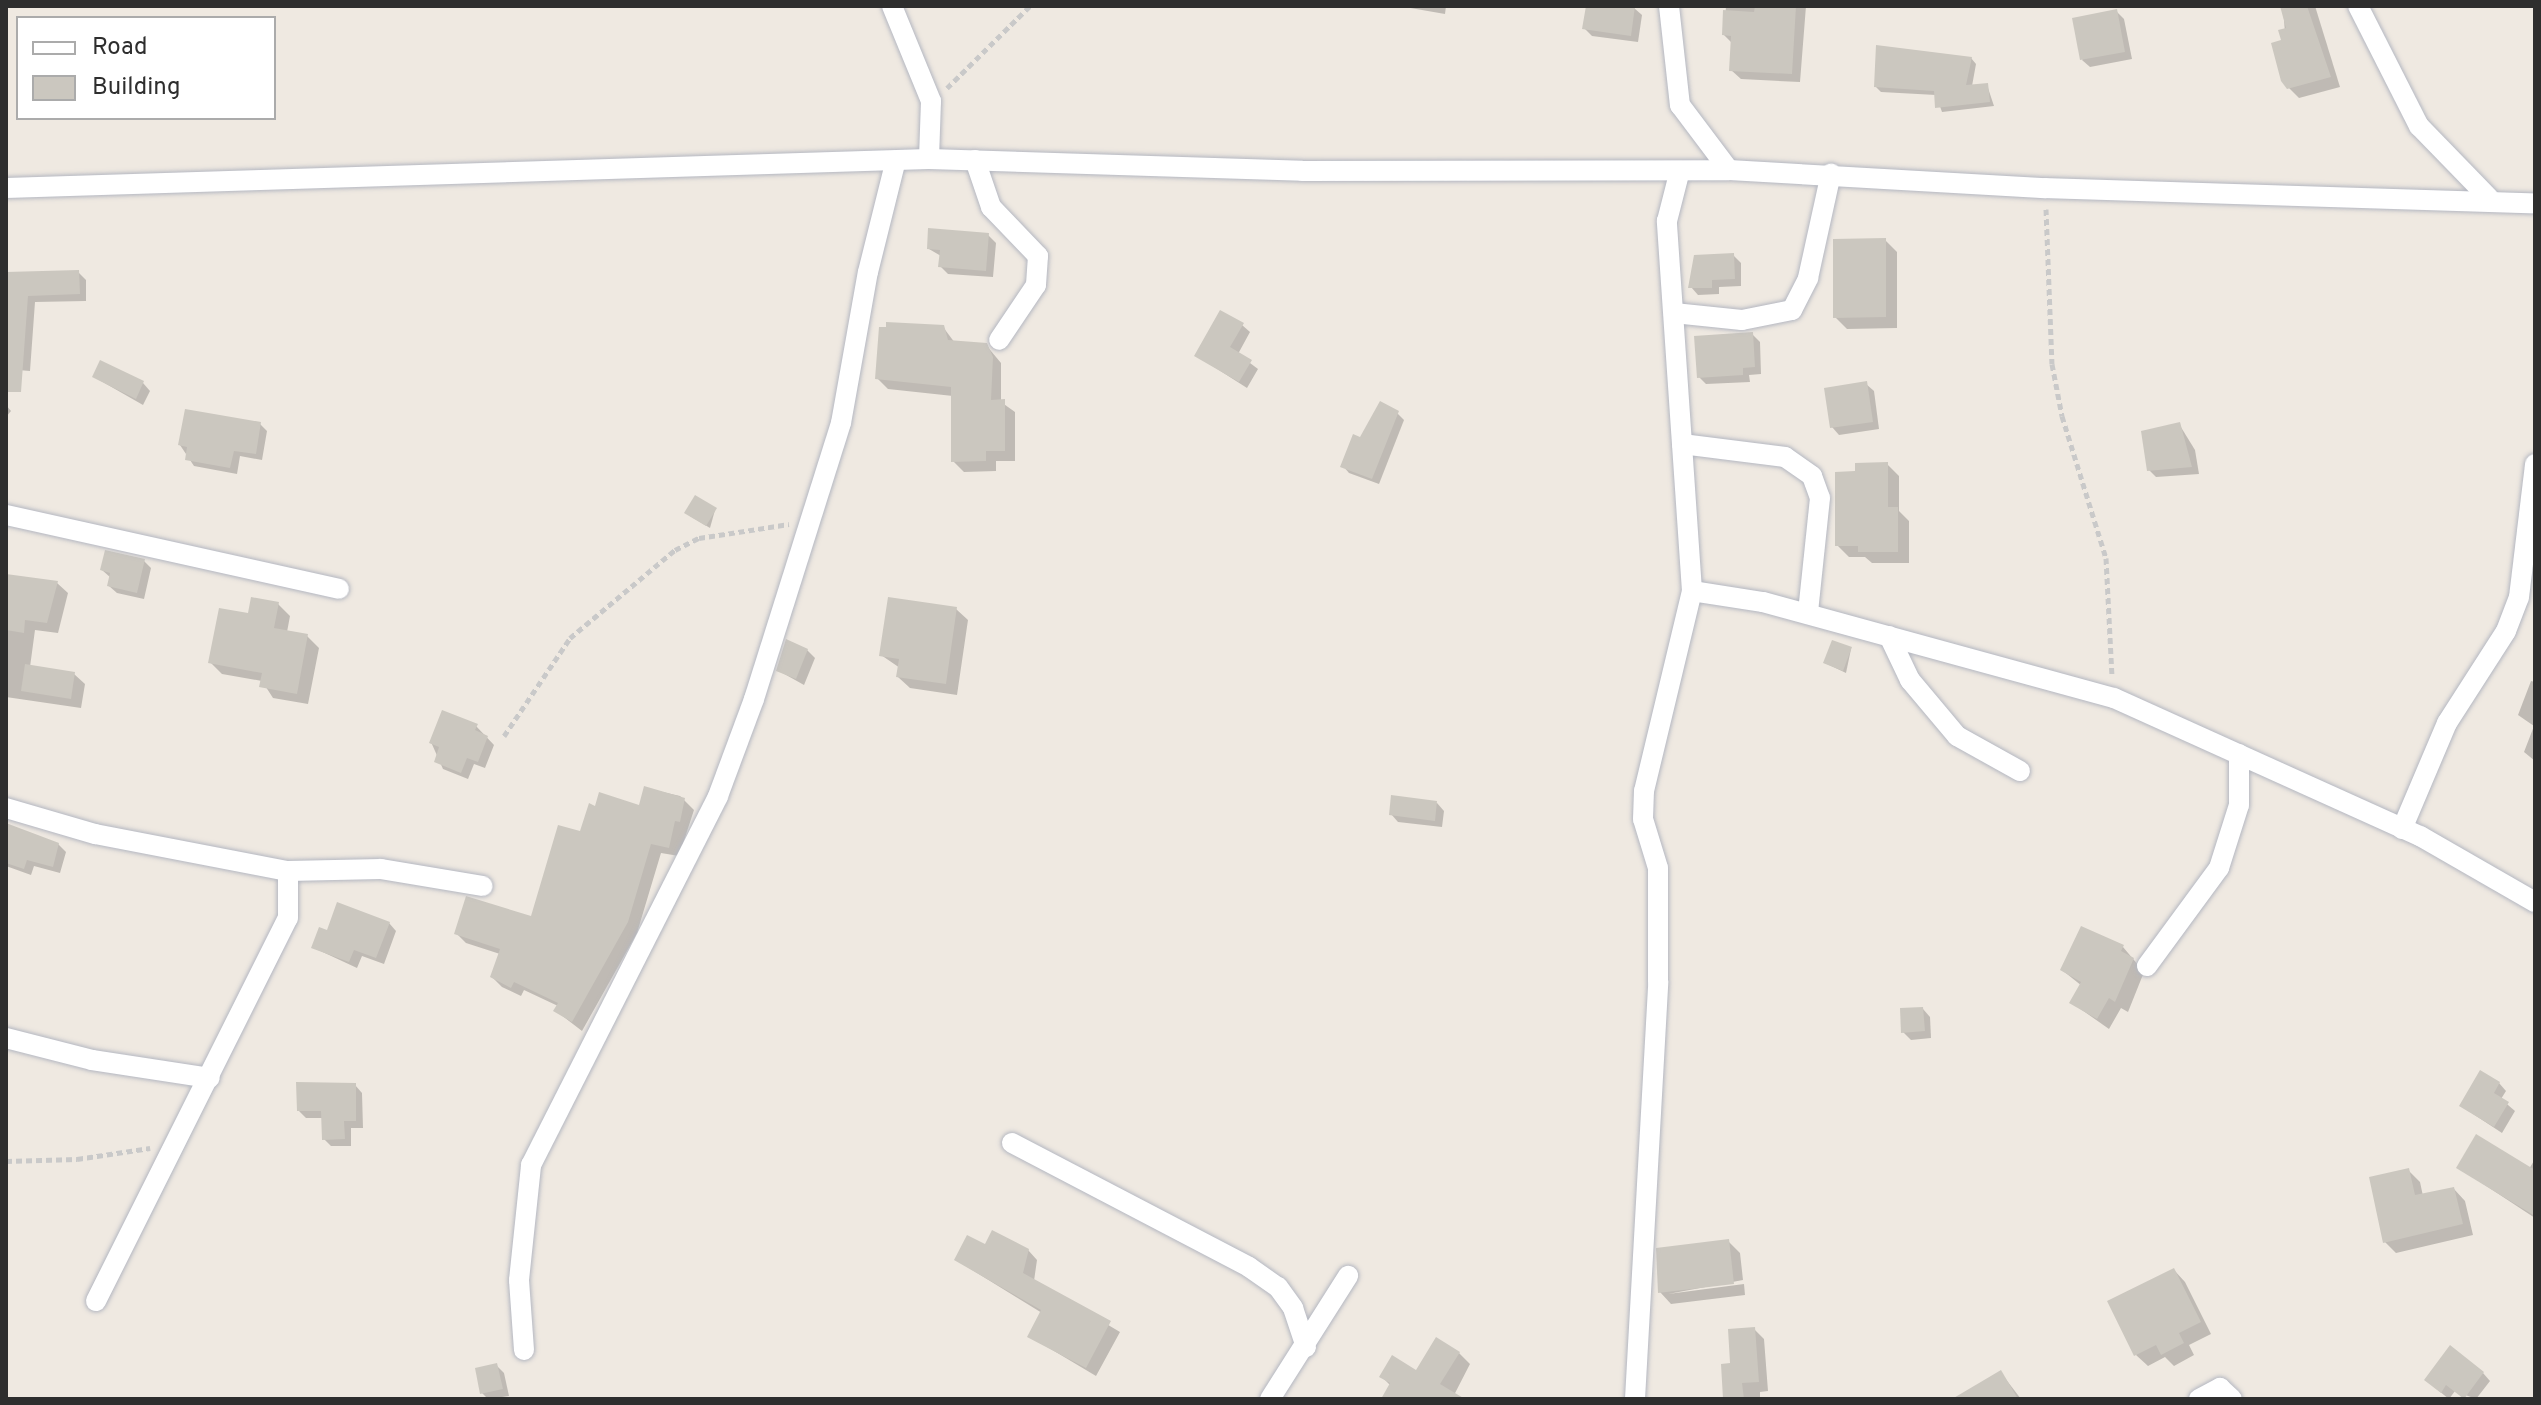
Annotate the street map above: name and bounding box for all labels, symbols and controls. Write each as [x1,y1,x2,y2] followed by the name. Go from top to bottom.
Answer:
[16,16,276,120] legend
[92,33,148,63] text: Road
[92,73,181,103] text: Building

